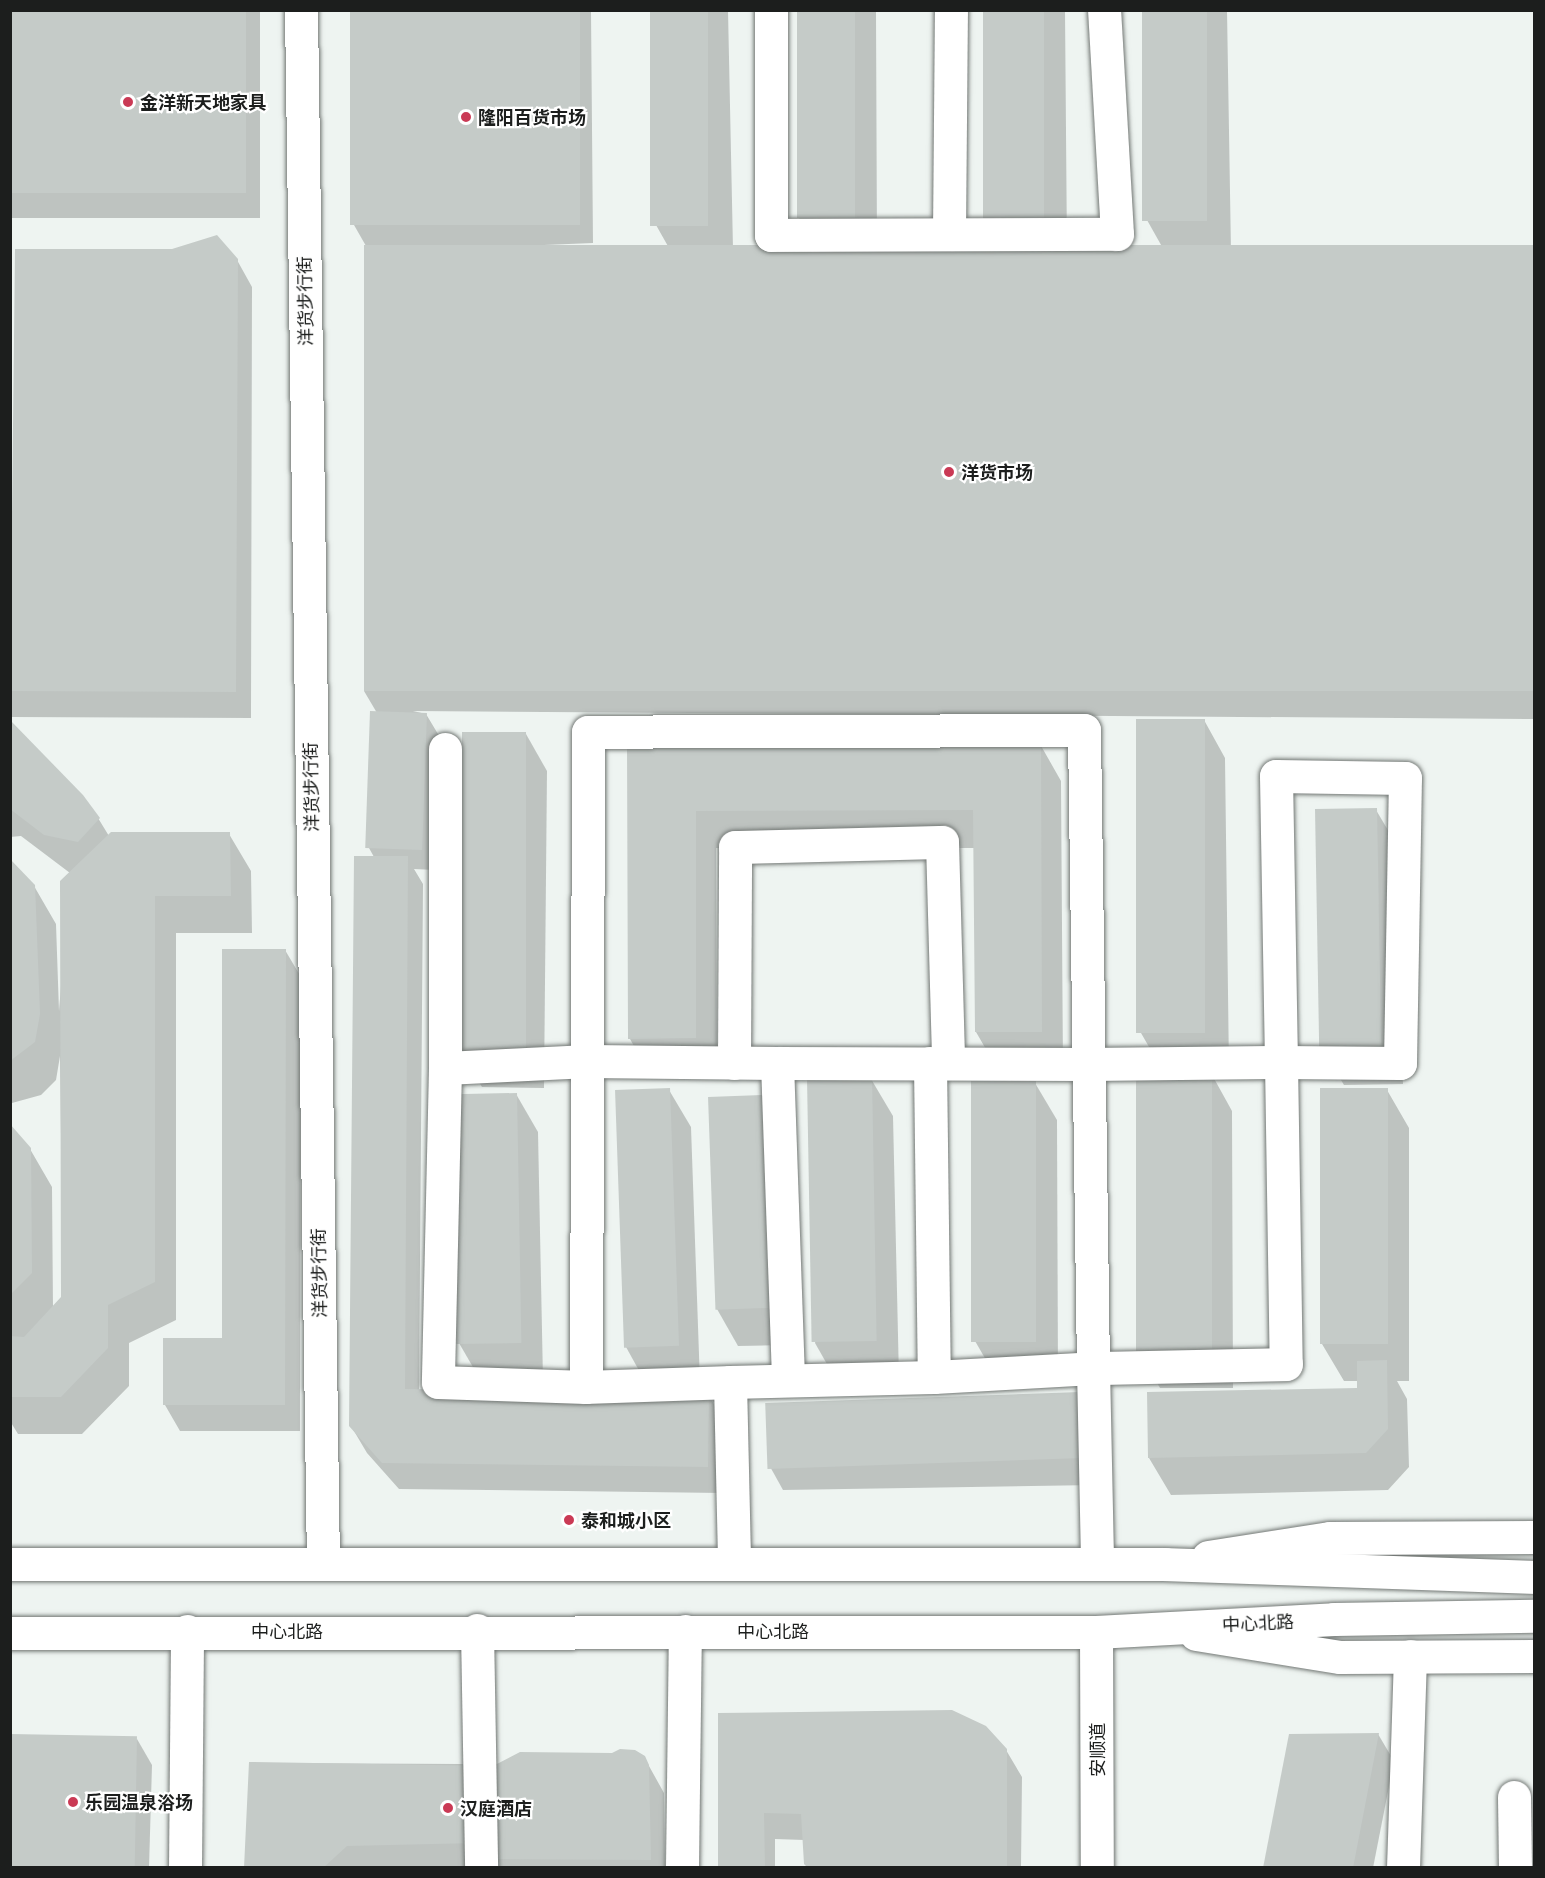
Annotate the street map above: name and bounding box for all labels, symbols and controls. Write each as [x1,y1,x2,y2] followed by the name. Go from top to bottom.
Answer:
[140,91,266,113] place label: 金洋新天地家具
[121,95,135,109] marker: 金洋新天地家具
[478,106,586,128] place label: 隆阳百货市场
[459,110,473,124] marker: 隆阳百货市场
[293,256,317,346] street label: 洋货步行街
[961,461,1033,483] place label: 洋货市场
[942,465,956,479] marker: 洋货市场
[299,742,323,832] street label: 洋货步行街
[307,1228,331,1318] street label: 洋货步行街
[581,1509,671,1531] place label: 泰和城小区
[562,1513,576,1527] marker: 泰和城小区
[1221,1610,1295,1636] street label: 中心北路
[251,1620,323,1642] street label: 中心北路
[737,1620,809,1642] street label: 中心北路
[1086,1723,1108,1777] street label: 安顺道
[85,1791,193,1813] place label: 乐园温泉浴场
[66,1795,80,1809] marker: 乐园温泉浴场
[460,1797,532,1819] place label: 汉庭酒店
[441,1801,455,1815] marker: 汉庭酒店

